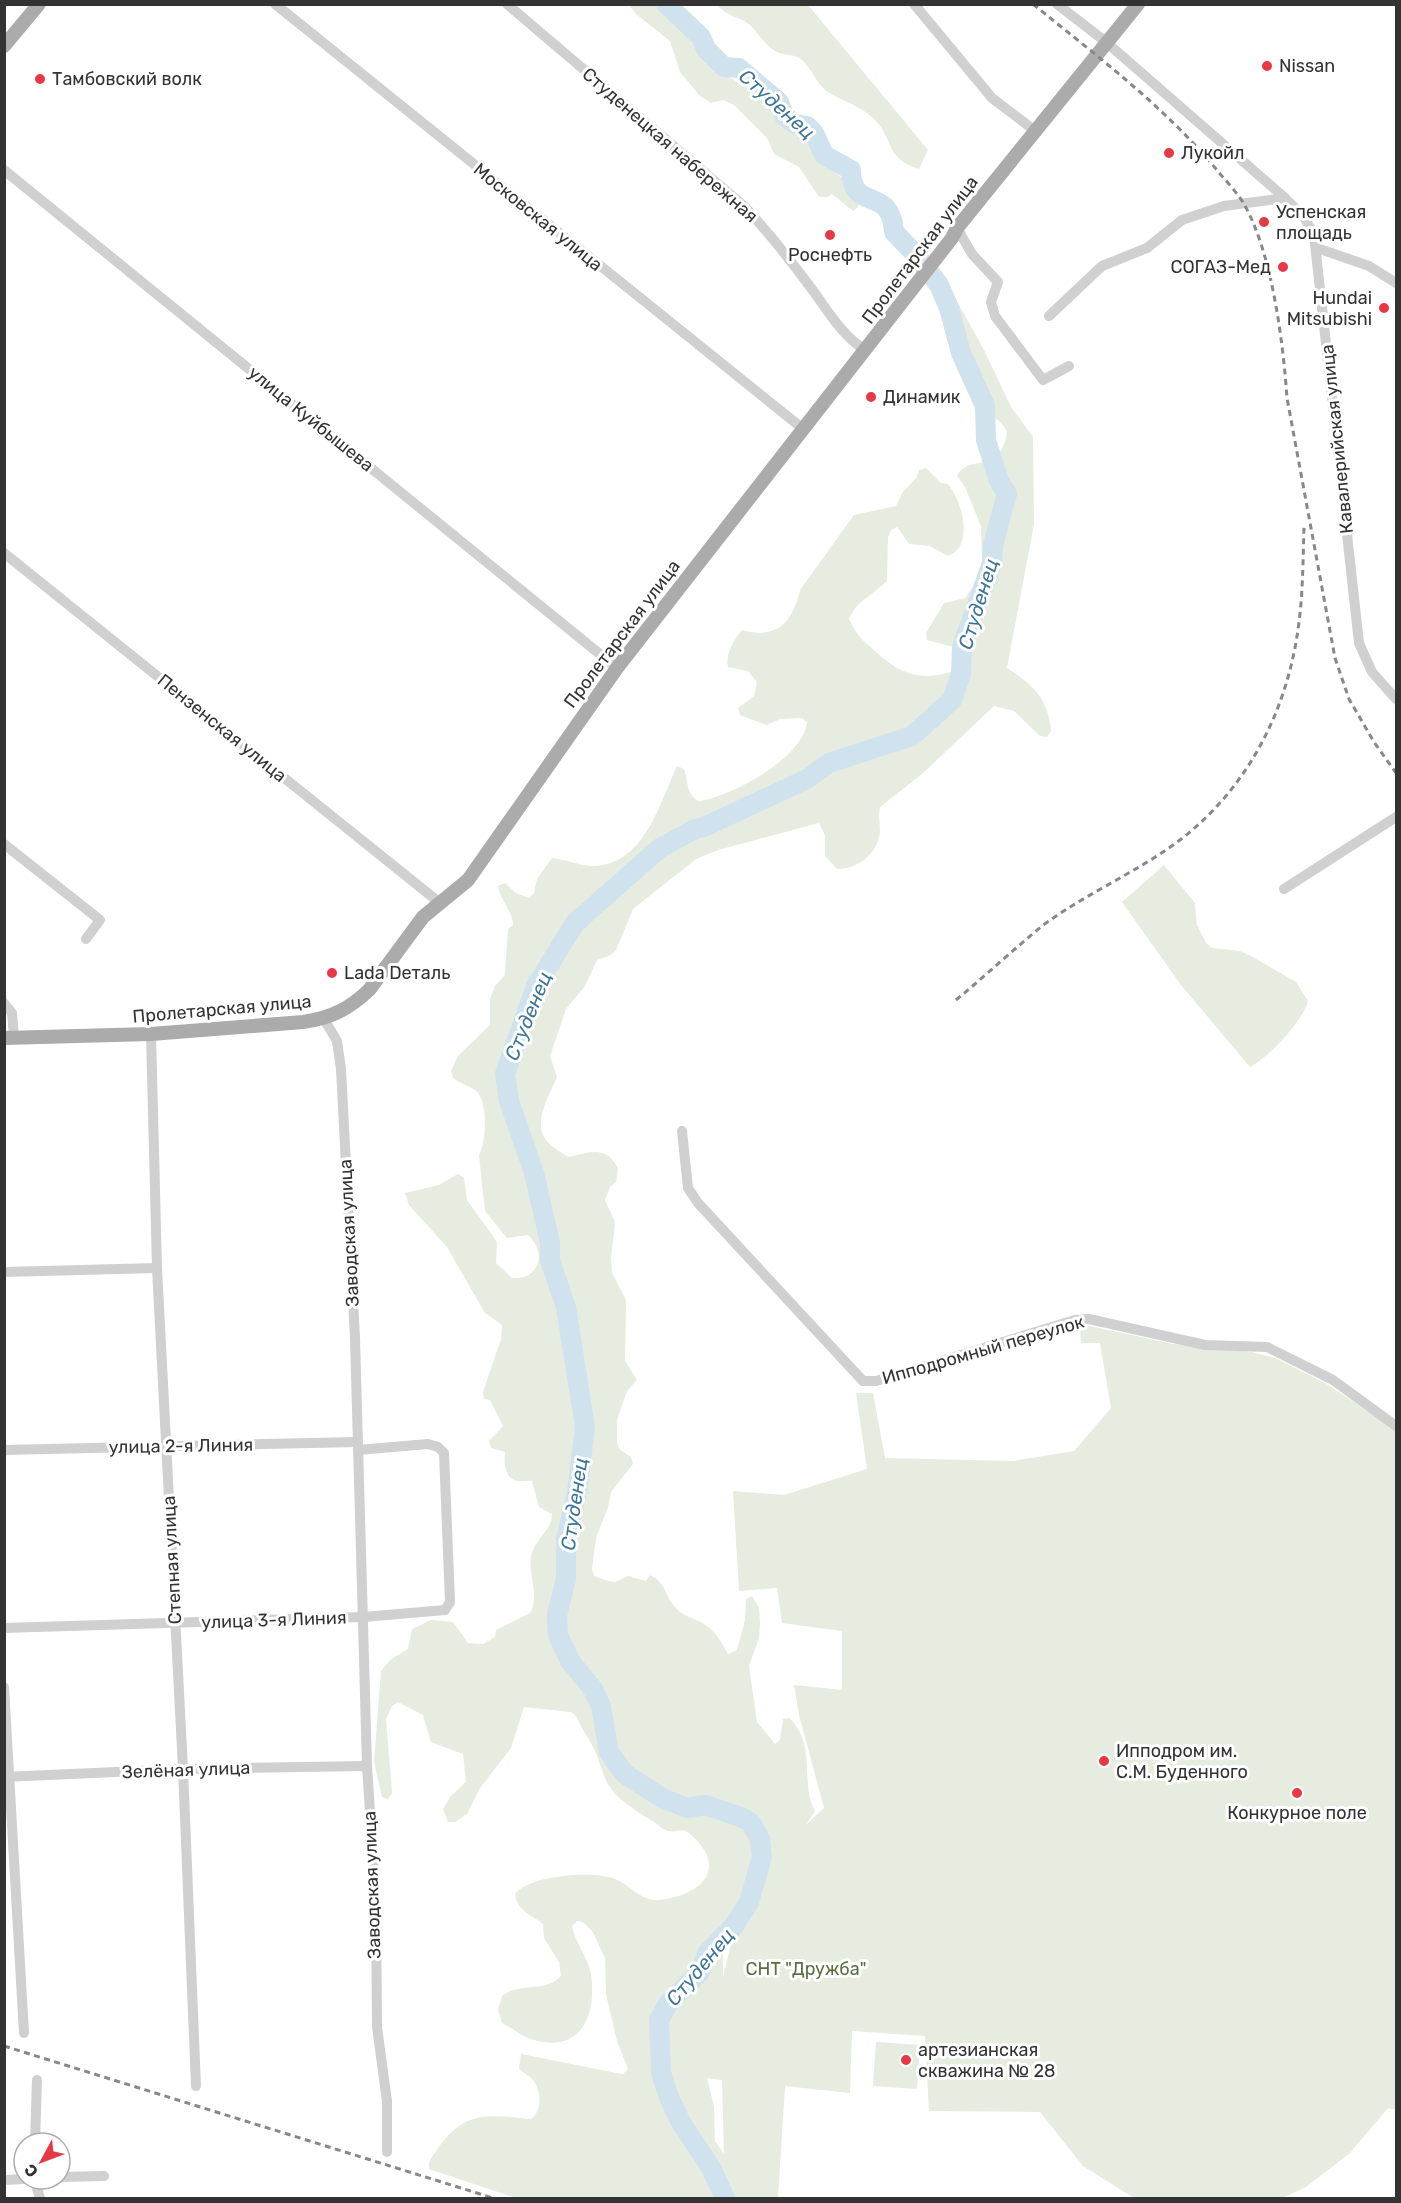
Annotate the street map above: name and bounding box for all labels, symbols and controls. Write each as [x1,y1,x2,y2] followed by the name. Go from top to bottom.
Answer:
[1279,55,1335,77] place label: Nissan
[1260,59,1274,73] marker: Nissan
[578,63,762,227] street label: Студенецкая набережная
[734,64,820,144] water label: Студенец
[52,68,202,90] place label: Тамбовский волк
[33,72,47,86] marker: Тамбовский волк
[1181,142,1245,164] place label: Лукойл
[1162,146,1176,160] marker: Лукойл
[469,158,607,276] street label: Московская улица
[857,172,983,328] street label: Пролетарская улица
[1276,201,1366,244] place label: Успенская площадь
[1257,215,1271,229] marker: Успенская площадь
[823,228,837,242] marker: Роснефть
[788,244,872,266] place label: Роснефть
[1170,256,1271,278] place label: СОГАЗ-Мед
[1276,260,1290,274] marker: СОГАЗ-Мед
[1287,287,1372,330] place label: Hundai Mitsubishi
[1377,301,1391,315] marker: Hundai Mitsubishi
[1316,343,1358,535] street label: Кавалерийская улица
[244,362,378,476] street label: улица Куйбышева
[883,386,961,408] place label: Динамик
[864,390,878,404] marker: Динамик
[559,556,685,712] street label: Пролетарская улица
[953,556,1003,652] water label: Студенец
[153,669,291,787] street label: Пензенская улица
[344,962,450,984] place label: Lada Dеталь
[325,966,339,980] marker: Lada Dеталь
[499,968,557,1064] water label: Студенец
[132,990,312,1028] street label: Пролетарская улица
[334,1159,364,1307] street label: Заводская улица
[879,1311,1087,1389] street label: Ипподромный переулок
[108,1434,254,1458] street label: улица 2-я Линия
[556,1456,592,1552] water label: Студенец
[158,1495,186,1625] street label: Степная улица
[201,1606,347,1634] street label: улица 3-я Линия
[1116,1740,1248,1783] place label: Ипподром им. С.М. Буденного
[1097,1754,1111,1768] marker: Ипподром им. С.М. Буденного
[121,1757,251,1783] street label: Зелёная улица
[1290,1786,1304,1800] marker: Конкурное поле
[1227,1802,1367,1824] place label: Конкурное поле
[358,1811,386,1959] street label: Заводская улица
[661,1924,739,2010] water label: Студенец
[746,1958,866,1980] park label: СНТ "Дружба"
[918,2039,1056,2082] place label: артезианская скважина № 28
[899,2053,913,2067] marker: артезианская скважина № 28
[12,2131,72,2191] north arrow
[20,2160,42,2181] text: С

